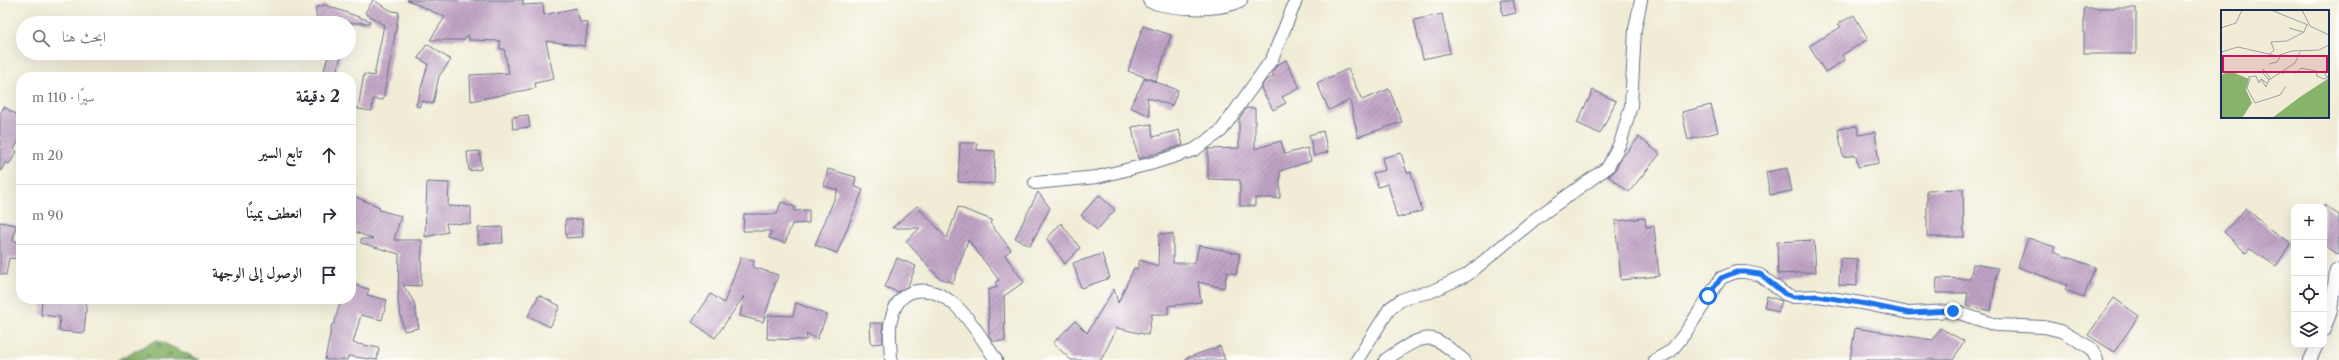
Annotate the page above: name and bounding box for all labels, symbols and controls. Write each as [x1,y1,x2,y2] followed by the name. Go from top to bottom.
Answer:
[2221,10,2329,118] inset map
[16,16,356,60] search box
[30,27,52,49] icon: search
[62,27,106,46] text: ابحث هنا
[296,86,340,106] text: 2 دقيقة
[32,89,95,105] text: سيرًا · 110 m
[259,143,302,162] text: تابع السير
[318,144,340,166] icon: ahead
[32,147,63,163] text: 20 m
[246,203,302,222] text: انعطف يمينًا
[318,204,340,226] icon: right
[2291,204,2327,348] map controls
[2291,204,2327,240] button: +
[32,207,63,223] text: 90 m
[2291,240,2327,276] button: −
[212,263,302,282] text: الوصول إلى الوجهة
[318,264,340,286] icon: arrive
[2291,276,2327,312] button: locate
[1699,287,1717,305] route start
[1944,302,1962,320] route end
[2291,312,2327,348] button: layers

